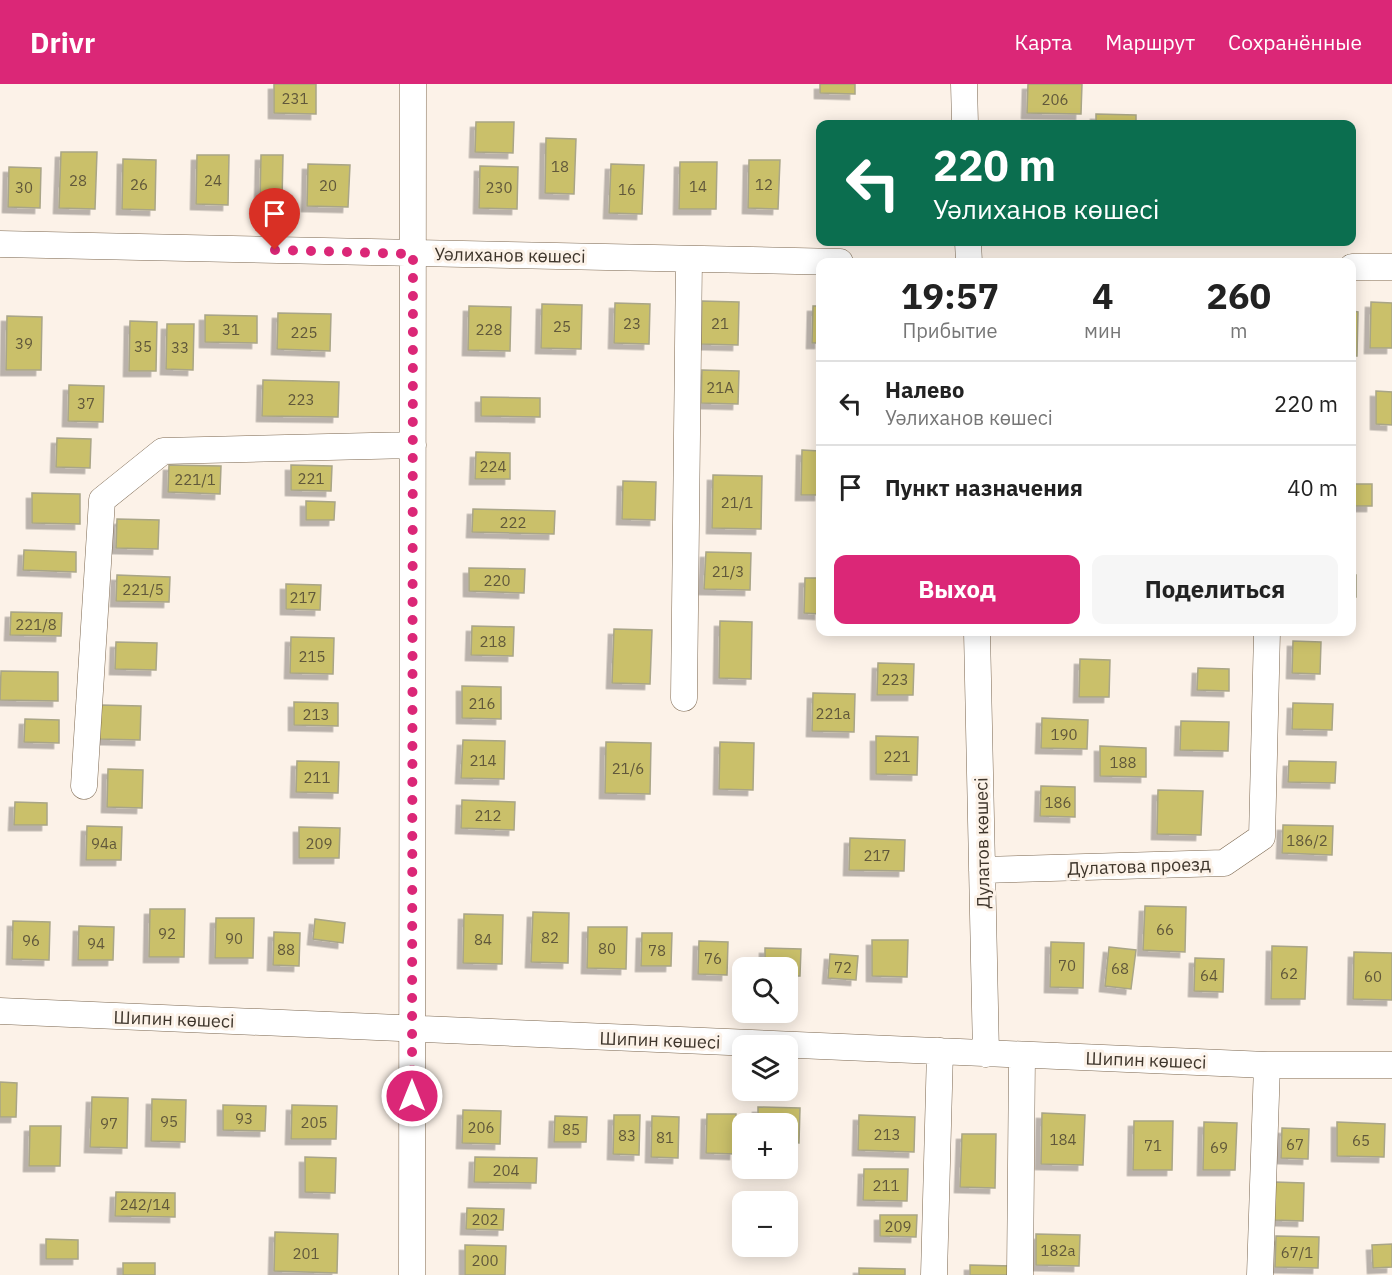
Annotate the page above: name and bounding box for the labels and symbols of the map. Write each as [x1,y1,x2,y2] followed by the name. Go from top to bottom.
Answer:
[281,89,309,108] house number: 231
[1041,90,1069,109] house number: 206
[551,157,569,176] house number: 18
[69,171,87,190] house number: 28
[204,171,222,190] house number: 24
[130,175,148,194] house number: 26
[755,175,773,194] house number: 12
[319,176,337,195] house number: 20
[689,177,707,196] house number: 14
[15,178,33,197] house number: 30
[485,178,513,197] house number: 230
[618,180,636,199] house number: 16
[249,188,300,250] pin
[434,242,586,268] street label: Уәлиханов көшесі
[623,314,641,333] house number: 23
[711,314,729,333] house number: 21
[553,317,571,336] house number: 25
[222,320,240,339] house number: 31
[475,320,503,339] house number: 228
[290,323,318,342] house number: 225
[15,334,33,353] house number: 39
[134,337,152,356] house number: 35
[171,338,189,357] house number: 33
[706,378,734,397] house number: 21А
[287,390,315,409] house number: 223
[77,394,95,413] house number: 37
[479,457,507,476] house number: 224
[297,469,325,488] house number: 221
[174,470,216,489] house number: 221/1
[721,493,753,512] house number: 21/1
[499,513,527,532] house number: 222
[712,562,744,581] house number: 21/3
[483,571,511,590] house number: 220
[122,580,164,599] house number: 221/5
[289,588,317,607] house number: 217
[15,615,57,634] house number: 221/8
[479,632,507,651] house number: 218
[298,647,326,666] house number: 215
[881,670,909,689] house number: 223
[468,694,496,713] house number: 216
[815,704,851,723] house number: 221а
[302,705,330,724] house number: 213
[1050,725,1078,744] house number: 190
[883,747,911,766] house number: 221
[469,751,497,770] house number: 214
[1109,753,1137,772] house number: 188
[612,759,644,778] house number: 21/6
[303,768,331,787] house number: 211
[969,777,995,909] street label: Дулатов көшесі
[1044,793,1072,812] house number: 186
[474,806,502,825] house number: 212
[1286,831,1328,850] house number: 186/2
[91,834,117,853] house number: 94а
[305,834,333,853] house number: 209
[863,846,891,865] house number: 217
[1067,852,1211,880] street label: Дулатова проезд
[1156,920,1174,939] house number: 66
[158,924,176,943] house number: 92
[541,928,559,947] house number: 82
[225,929,243,948] house number: 90
[474,930,492,949] house number: 84
[22,931,40,950] house number: 96
[87,934,105,953] house number: 94
[598,939,616,958] house number: 80
[277,940,295,959] house number: 88
[648,941,666,960] house number: 78
[704,949,722,968] house number: 76
[1058,956,1076,975] house number: 70
[834,958,852,977] house number: 72
[1111,959,1129,978] house number: 68
[1280,964,1298,983] house number: 62
[1200,966,1218,985] house number: 64
[1364,967,1382,986] house number: 60
[113,1005,235,1033] street label: Шипин көшесі
[599,1026,721,1054] street label: Шипин көшесі
[1085,1046,1207,1074] street label: Шипин көшесі
[380,1064,444,1128] position arrow
[235,1109,253,1128] house number: 93
[160,1112,178,1131] house number: 95
[300,1113,328,1132] house number: 205
[100,1114,118,1133] house number: 97
[467,1118,495,1137] house number: 206
[562,1120,580,1139] house number: 85
[873,1125,901,1144] house number: 213
[618,1126,636,1145] house number: 83
[656,1128,674,1147] house number: 81
[1049,1130,1077,1149] house number: 184
[1352,1131,1370,1150] house number: 65
[1286,1135,1304,1154] house number: 67
[1144,1136,1162,1155] house number: 71
[1210,1138,1228,1157] house number: 69
[492,1161,520,1180] house number: 204
[872,1176,900,1195] house number: 211
[120,1195,170,1214] house number: 242/14
[471,1210,499,1229] house number: 202
[884,1217,912,1236] house number: 209
[1040,1241,1076,1260] house number: 182а
[1281,1243,1313,1262] house number: 67/1
[292,1244,320,1263] house number: 201
[471,1251,499,1270] house number: 200

